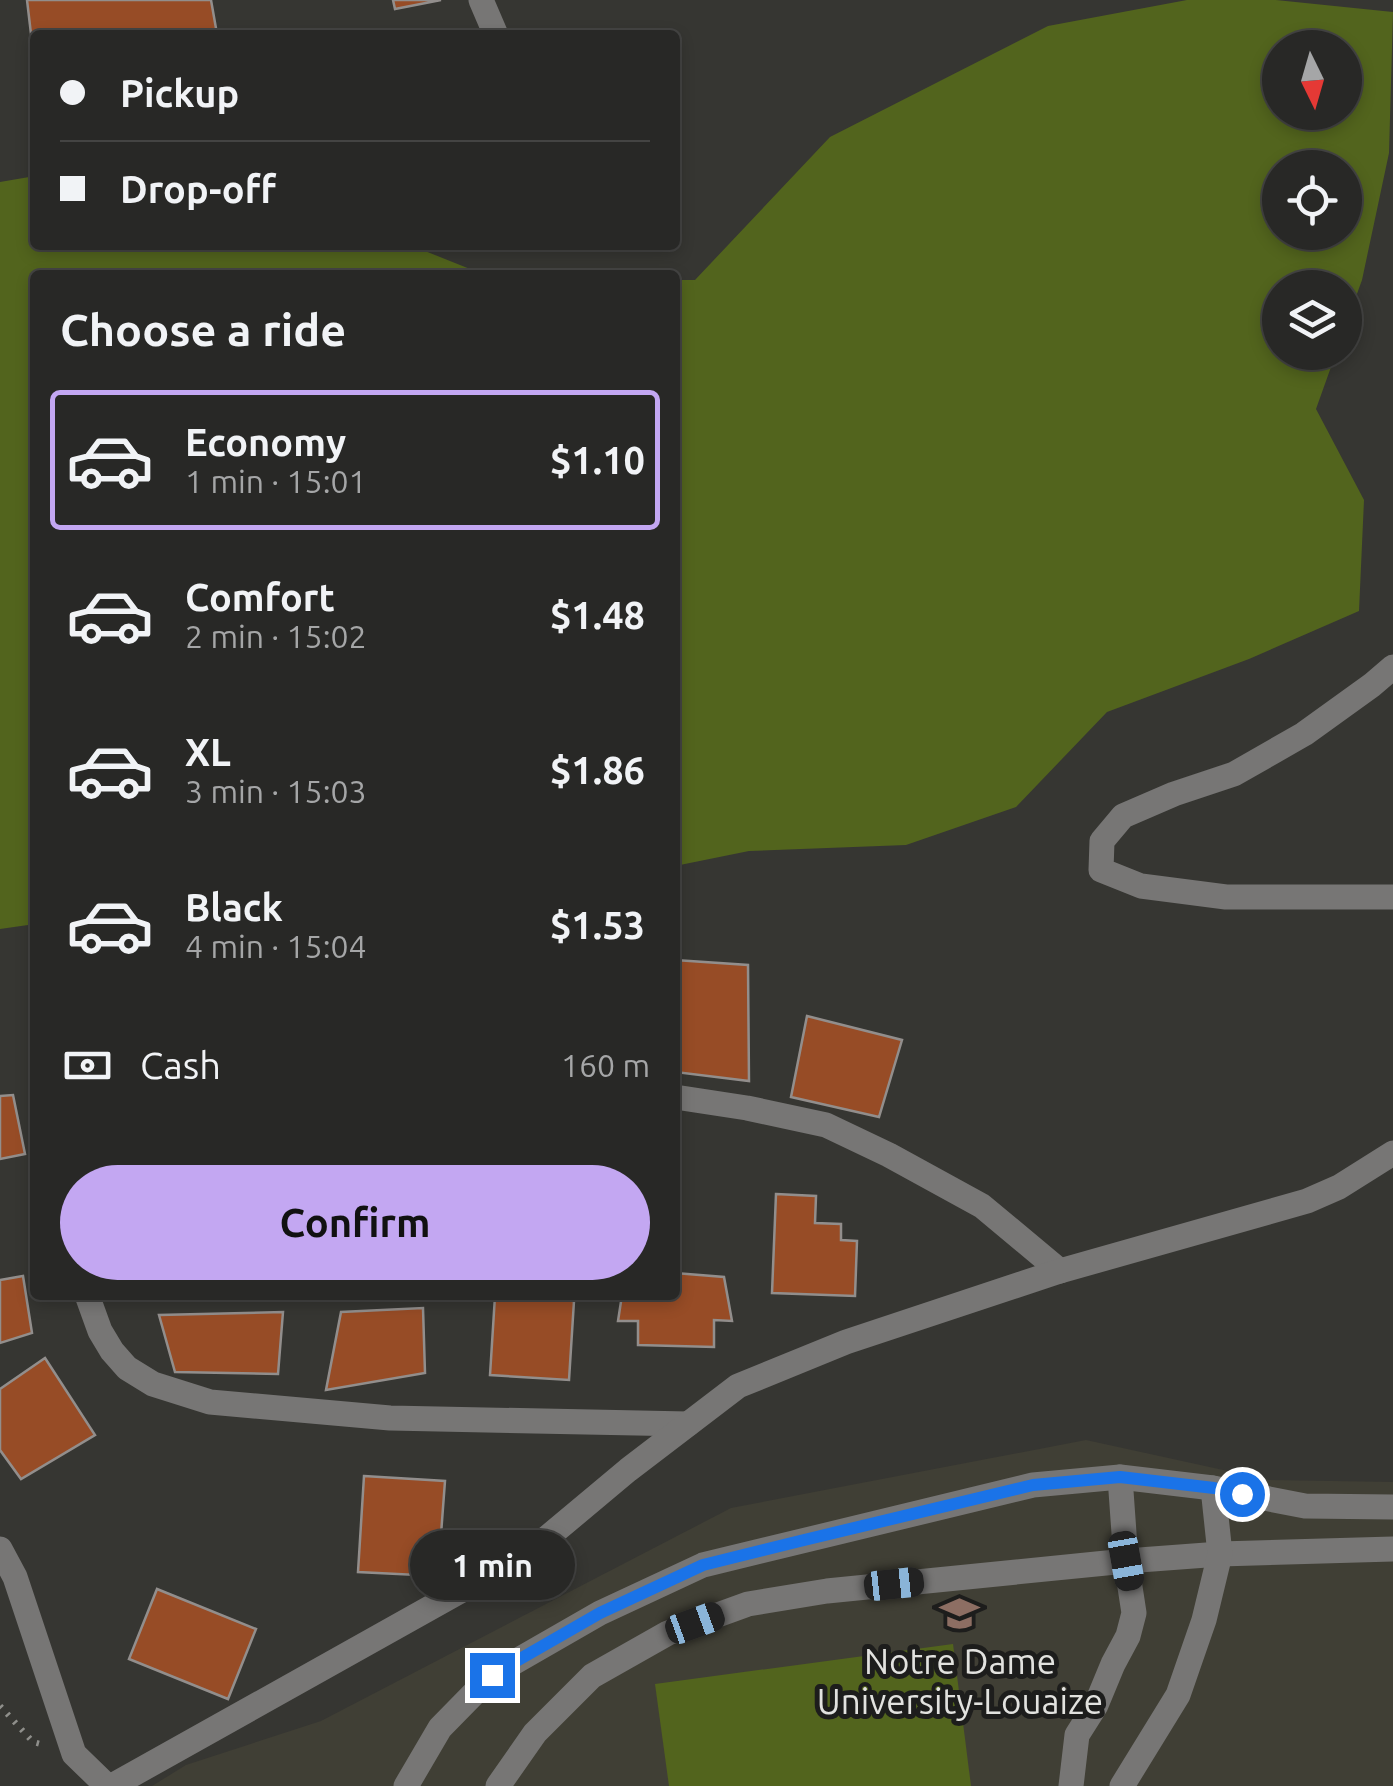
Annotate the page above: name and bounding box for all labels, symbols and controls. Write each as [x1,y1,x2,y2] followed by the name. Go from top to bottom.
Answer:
[1262,30,1362,130] north arrow
[1262,30,1362,370] map controls
[120,72,239,114] text: Pickup
[1262,150,1362,250] button: locate
[120,168,276,210] text: Drop-off
[1262,270,1362,370] button: layers
[60,304,346,355] text: Choose a ride
[65,415,155,505] icon: car
[185,421,346,463] text: Economy
[550,439,645,481] text: $1.10
[185,463,367,499] text: 1 min · 15:01
[65,570,155,660] icon: car
[185,576,335,618] text: Comfort
[550,594,645,636] text: $1.48
[185,618,367,654] text: 2 min · 15:02
[65,725,155,815] icon: car
[185,731,231,773] text: XL
[550,749,645,791] text: $1.86
[185,773,367,809] text: 3 min · 15:03
[65,880,155,970] icon: car
[185,886,283,928] text: Black
[550,904,645,946] text: $1.53
[185,928,367,964] text: 4 min · 15:04
[60,1038,115,1093] icon: cash
[140,1044,221,1086] text: Cash
[561,1047,650,1083] text: 160 m
[60,1165,650,1280] button: Confirm
[1220,1472,1265,1517] route start
[1106,1529,1146,1593] car
[410,1530,574,1600] callout: 1 min
[452,1547,533,1583] text: 1 min
[863,1566,925,1602] car
[939,1593,981,1635] school or university icon: Notre Dame University-Louaize
[662,1599,728,1647] car
[817,1641,1103,1721] place label: Notre Dame University-Louaize
[470,1653,515,1698] route end

